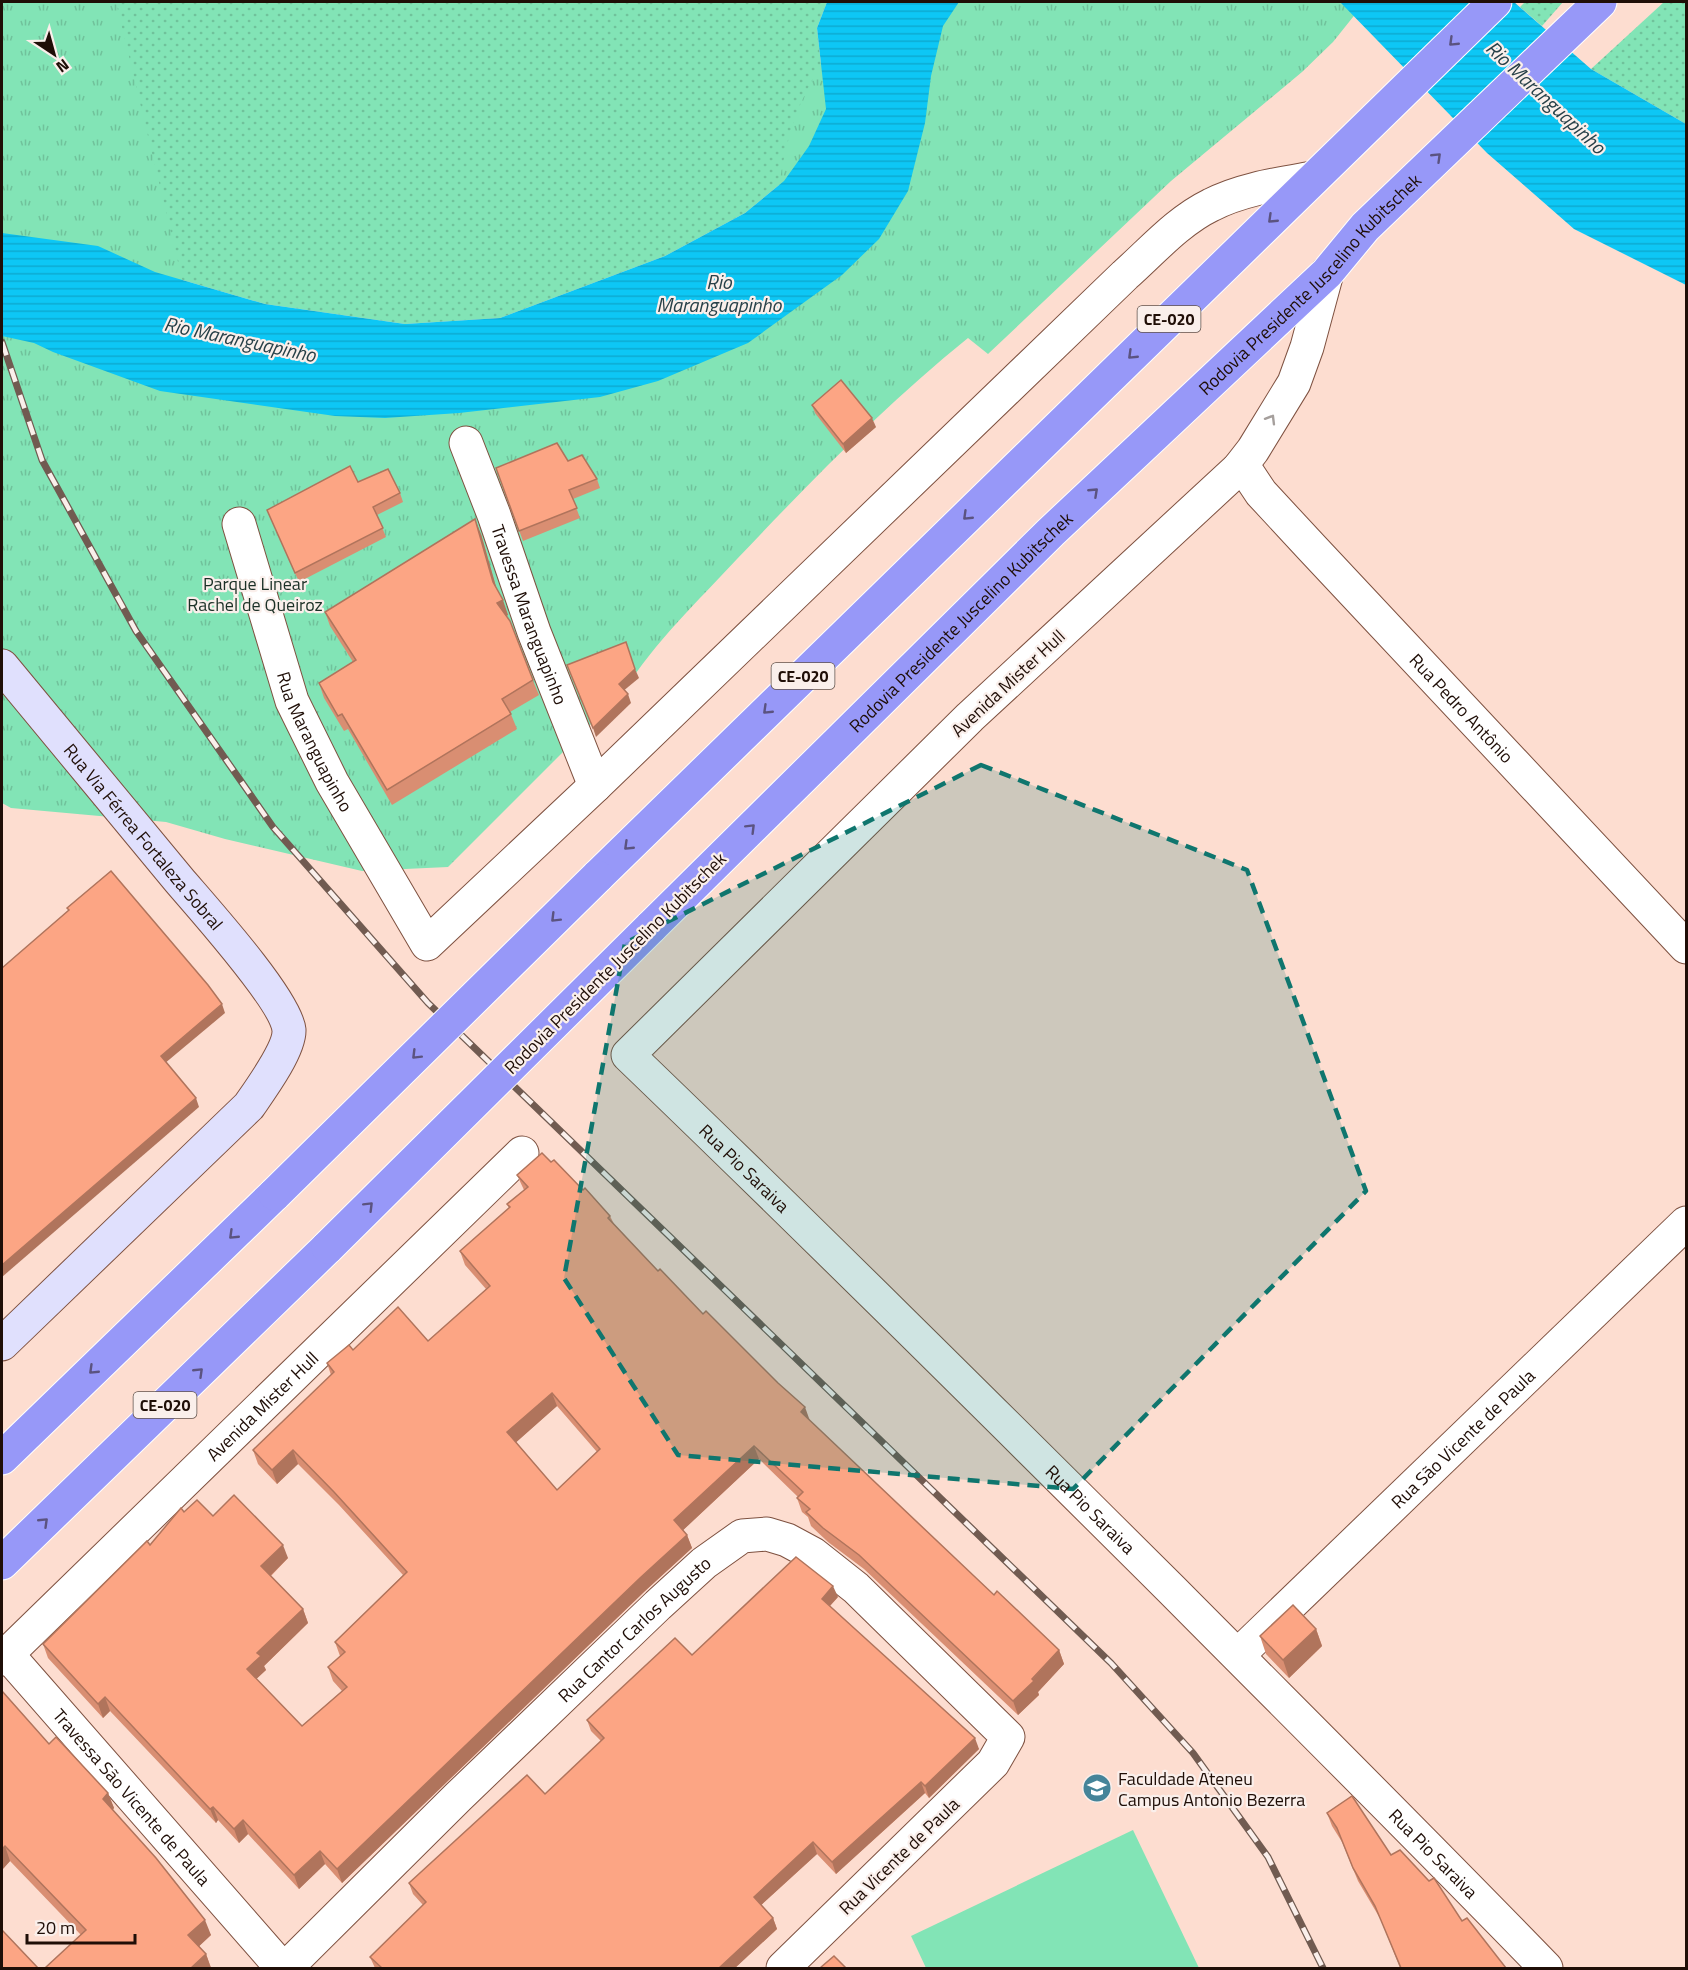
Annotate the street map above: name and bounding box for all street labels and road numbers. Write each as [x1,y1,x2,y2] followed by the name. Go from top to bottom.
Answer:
[1192,167,1427,401] street label: Rodovia Presidente Juscelino Kubitschek
[1138,306,1200,332] road number: CE-020
[842,505,1079,738] street label: Rodovia Presidente Juscelino Kubitschek
[485,521,575,709] street label: Travessa Maranguapinho
[945,623,1071,743] street label: Avenida Mister Hull
[1404,647,1520,769] street label: Rua Pedro Antônio
[772,663,834,689] road number: CE-020
[270,668,360,817] street label: Rua Maranguapinho
[58,737,230,936] street label: Rua Via Férrea Fortaleza Sobral
[498,845,733,1080] street label: Rodovia Presidente Juscelino Kubitschek
[693,1117,796,1219] street label: Rua Pio Saraiva
[200,1345,324,1467] street label: Avenida Mister Hull
[1384,1362,1541,1514] street label: Rua São Vicente de Paula
[134,1392,196,1418] road number: CE-020
[1040,1458,1142,1560] street label: Rua Pio Saraiva
[551,1549,716,1708] street label: Rua Cantor Carlos Augusto
[47,1702,217,1892] street label: Travessa São Vicente de Paula
[833,1791,965,1921] street label: Rua Vicente de Paula
[1383,1802,1485,1905] street label: Rua Pio Saraiva

